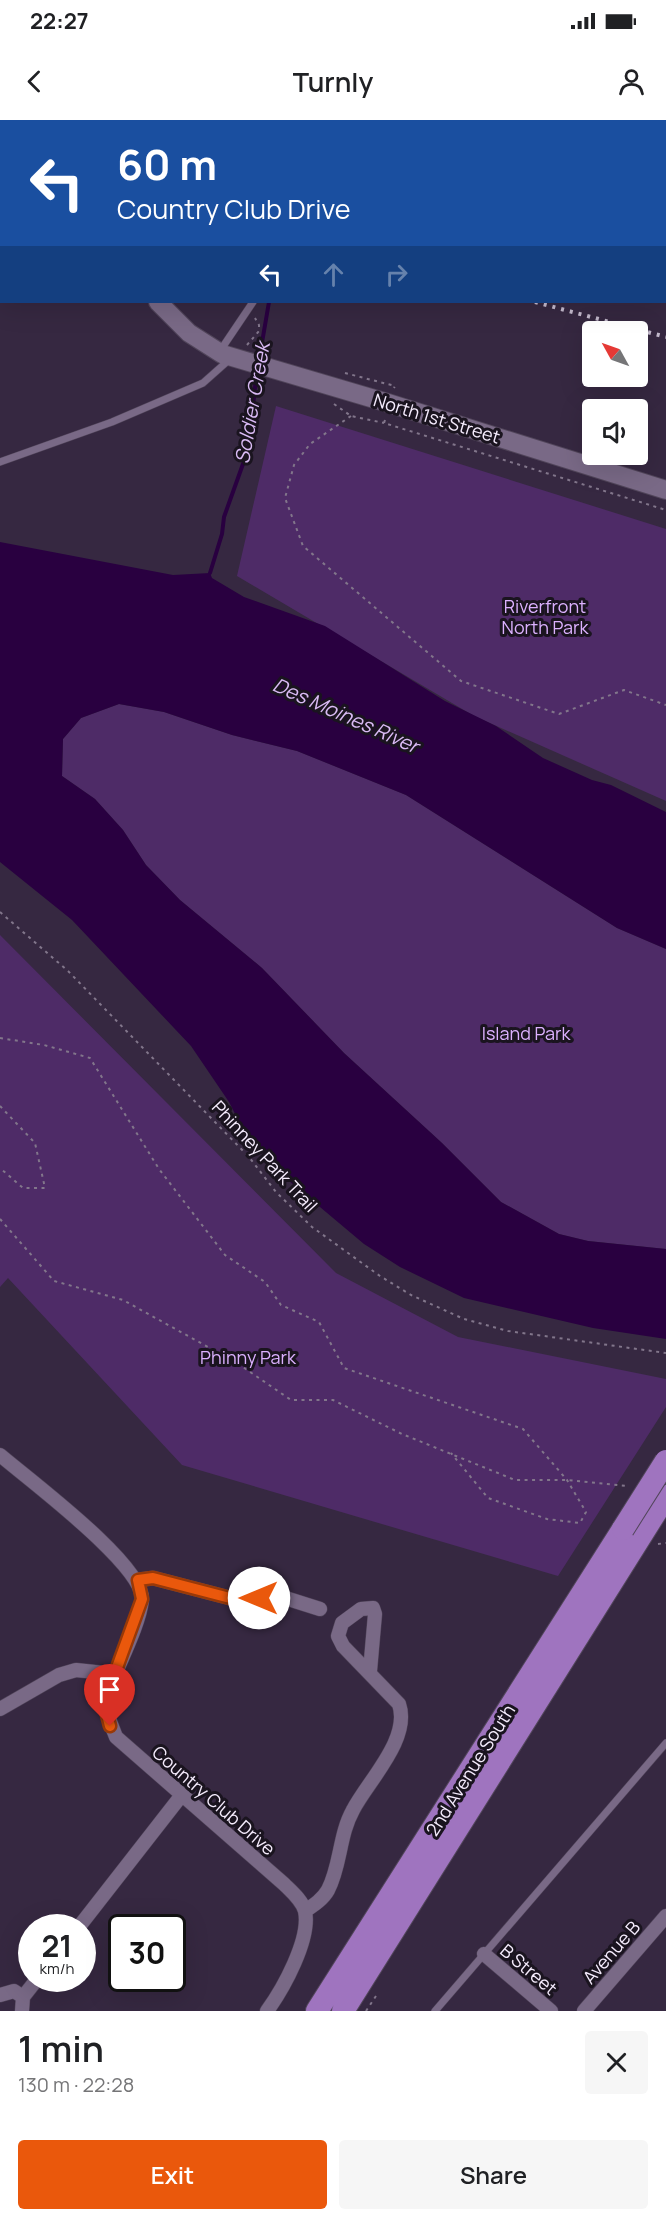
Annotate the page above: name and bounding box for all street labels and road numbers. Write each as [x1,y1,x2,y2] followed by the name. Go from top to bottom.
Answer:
[371,387,503,449] street label: North 1st Street
[207,1095,323,1217] street label: Phinney Park Trail
[420,1700,520,1840] street label: 2nd Avenue South
[147,1740,281,1860] street label: Country Club Drive
[577,1915,645,1989] street label: Avenue B
[495,1938,563,2000] street label: B Street

